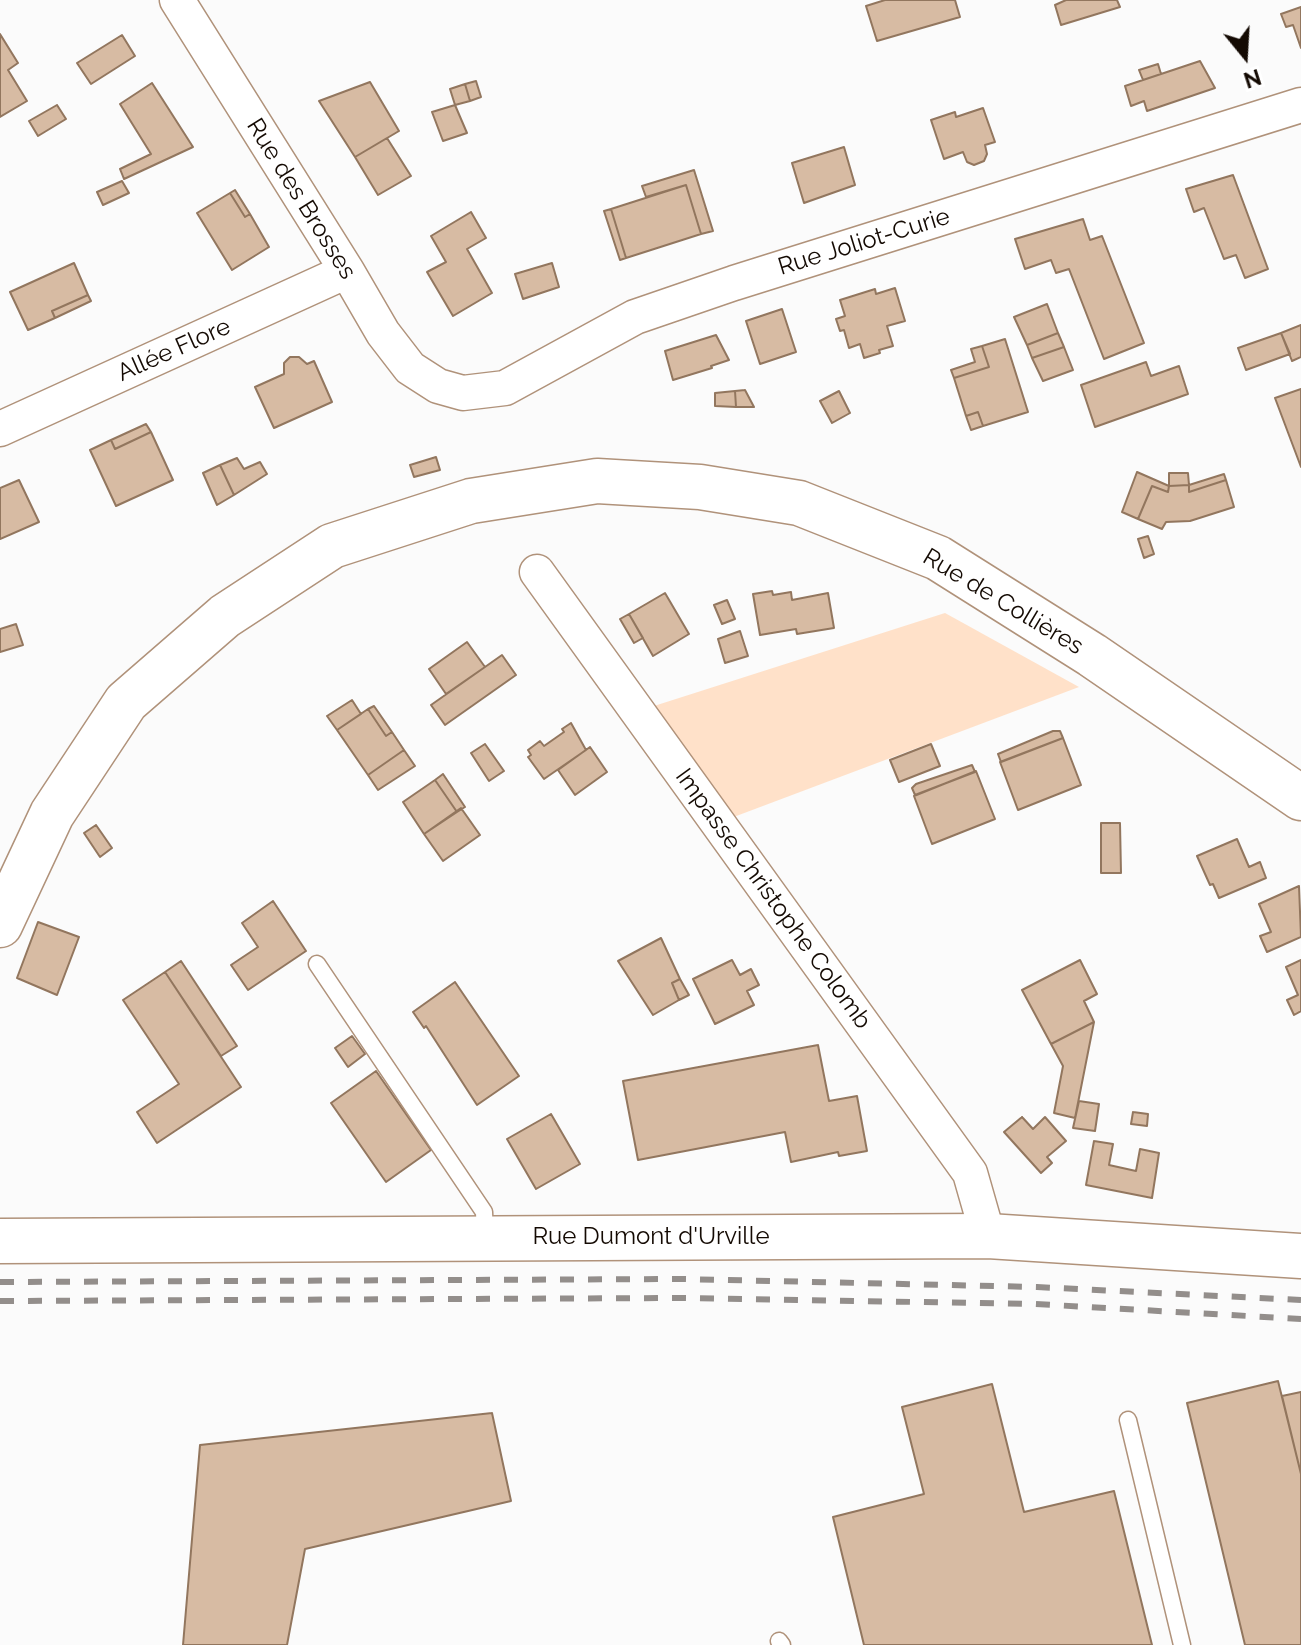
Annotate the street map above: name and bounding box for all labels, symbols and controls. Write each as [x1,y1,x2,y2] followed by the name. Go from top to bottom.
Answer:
[1205,16,1285,96] north arrow
[1240,64,1264,94] text: N
[240,113,362,285] street label: Rue des Brosses
[775,202,953,282] street label: Rue Joliot-Curie
[113,312,235,388] street label: Allée Flore
[918,543,1088,661] street label: Rue de Collières
[669,763,877,1035] street label: Impasse Christophe Colomb
[533,1223,769,1251] street label: Rue Dumont d'Urville

